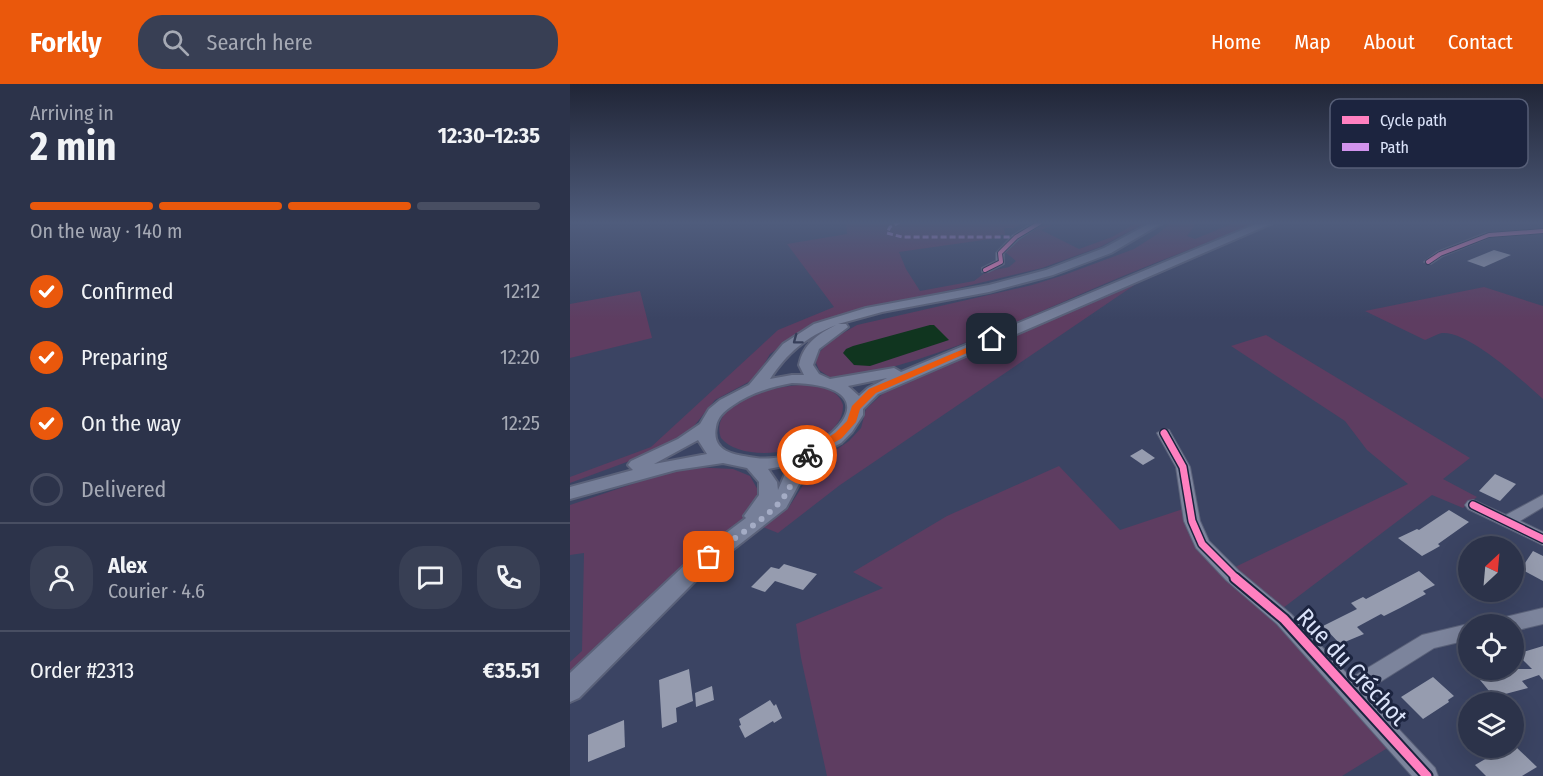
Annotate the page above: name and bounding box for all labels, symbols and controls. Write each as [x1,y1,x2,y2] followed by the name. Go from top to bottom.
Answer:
[138,15,558,69] search box
[30,26,102,59] text: Forkly
[159,26,192,59] icon: search
[207,29,313,56] text: Search here
[1211,29,1261,55] text: Home
[1294,29,1331,55] text: Map
[1364,29,1415,55] text: About
[1448,29,1513,55] text: Contact
[1330,99,1528,168] legend
[30,101,114,125] text: Arriving in
[1380,111,1447,130] text: Cycle path
[438,122,540,149] text: 12:30–12:35
[30,124,116,170] text: 2 min
[1380,138,1409,157] text: Path
[30,219,182,243] text: On the way · 140 m
[30,275,63,308] icon: check
[81,278,174,305] text: Confirmed
[503,279,540,303] text: 12:12
[966,313,1017,364] pin
[975,322,1008,355] icon: home
[793,333,804,344] one-way arrow
[30,341,63,374] icon: check
[81,344,167,371] text: Preparing
[500,345,540,369] text: 12:20
[30,407,63,440] icon: check
[81,410,181,437] text: On the way
[501,411,540,435] text: 12:25
[777,425,837,485] courier
[791,439,824,472] icon: bike
[81,476,166,503] text: Delivered
[683,531,734,582] pin
[1458,536,1524,602] north arrow
[1458,536,1524,758] map controls
[692,540,725,573] icon: bag
[30,546,93,609] button: person
[399,546,462,609] button: chat
[477,546,540,609] button: phone
[108,552,147,579] text: Alex
[108,579,205,603] text: Courier · 4.6
[1291,603,1413,731] street label: Rue du Créchot
[1458,614,1524,680] button: locate
[30,657,134,684] text: Order #2313
[483,657,540,684] text: €35.51
[1458,692,1524,758] button: layers

